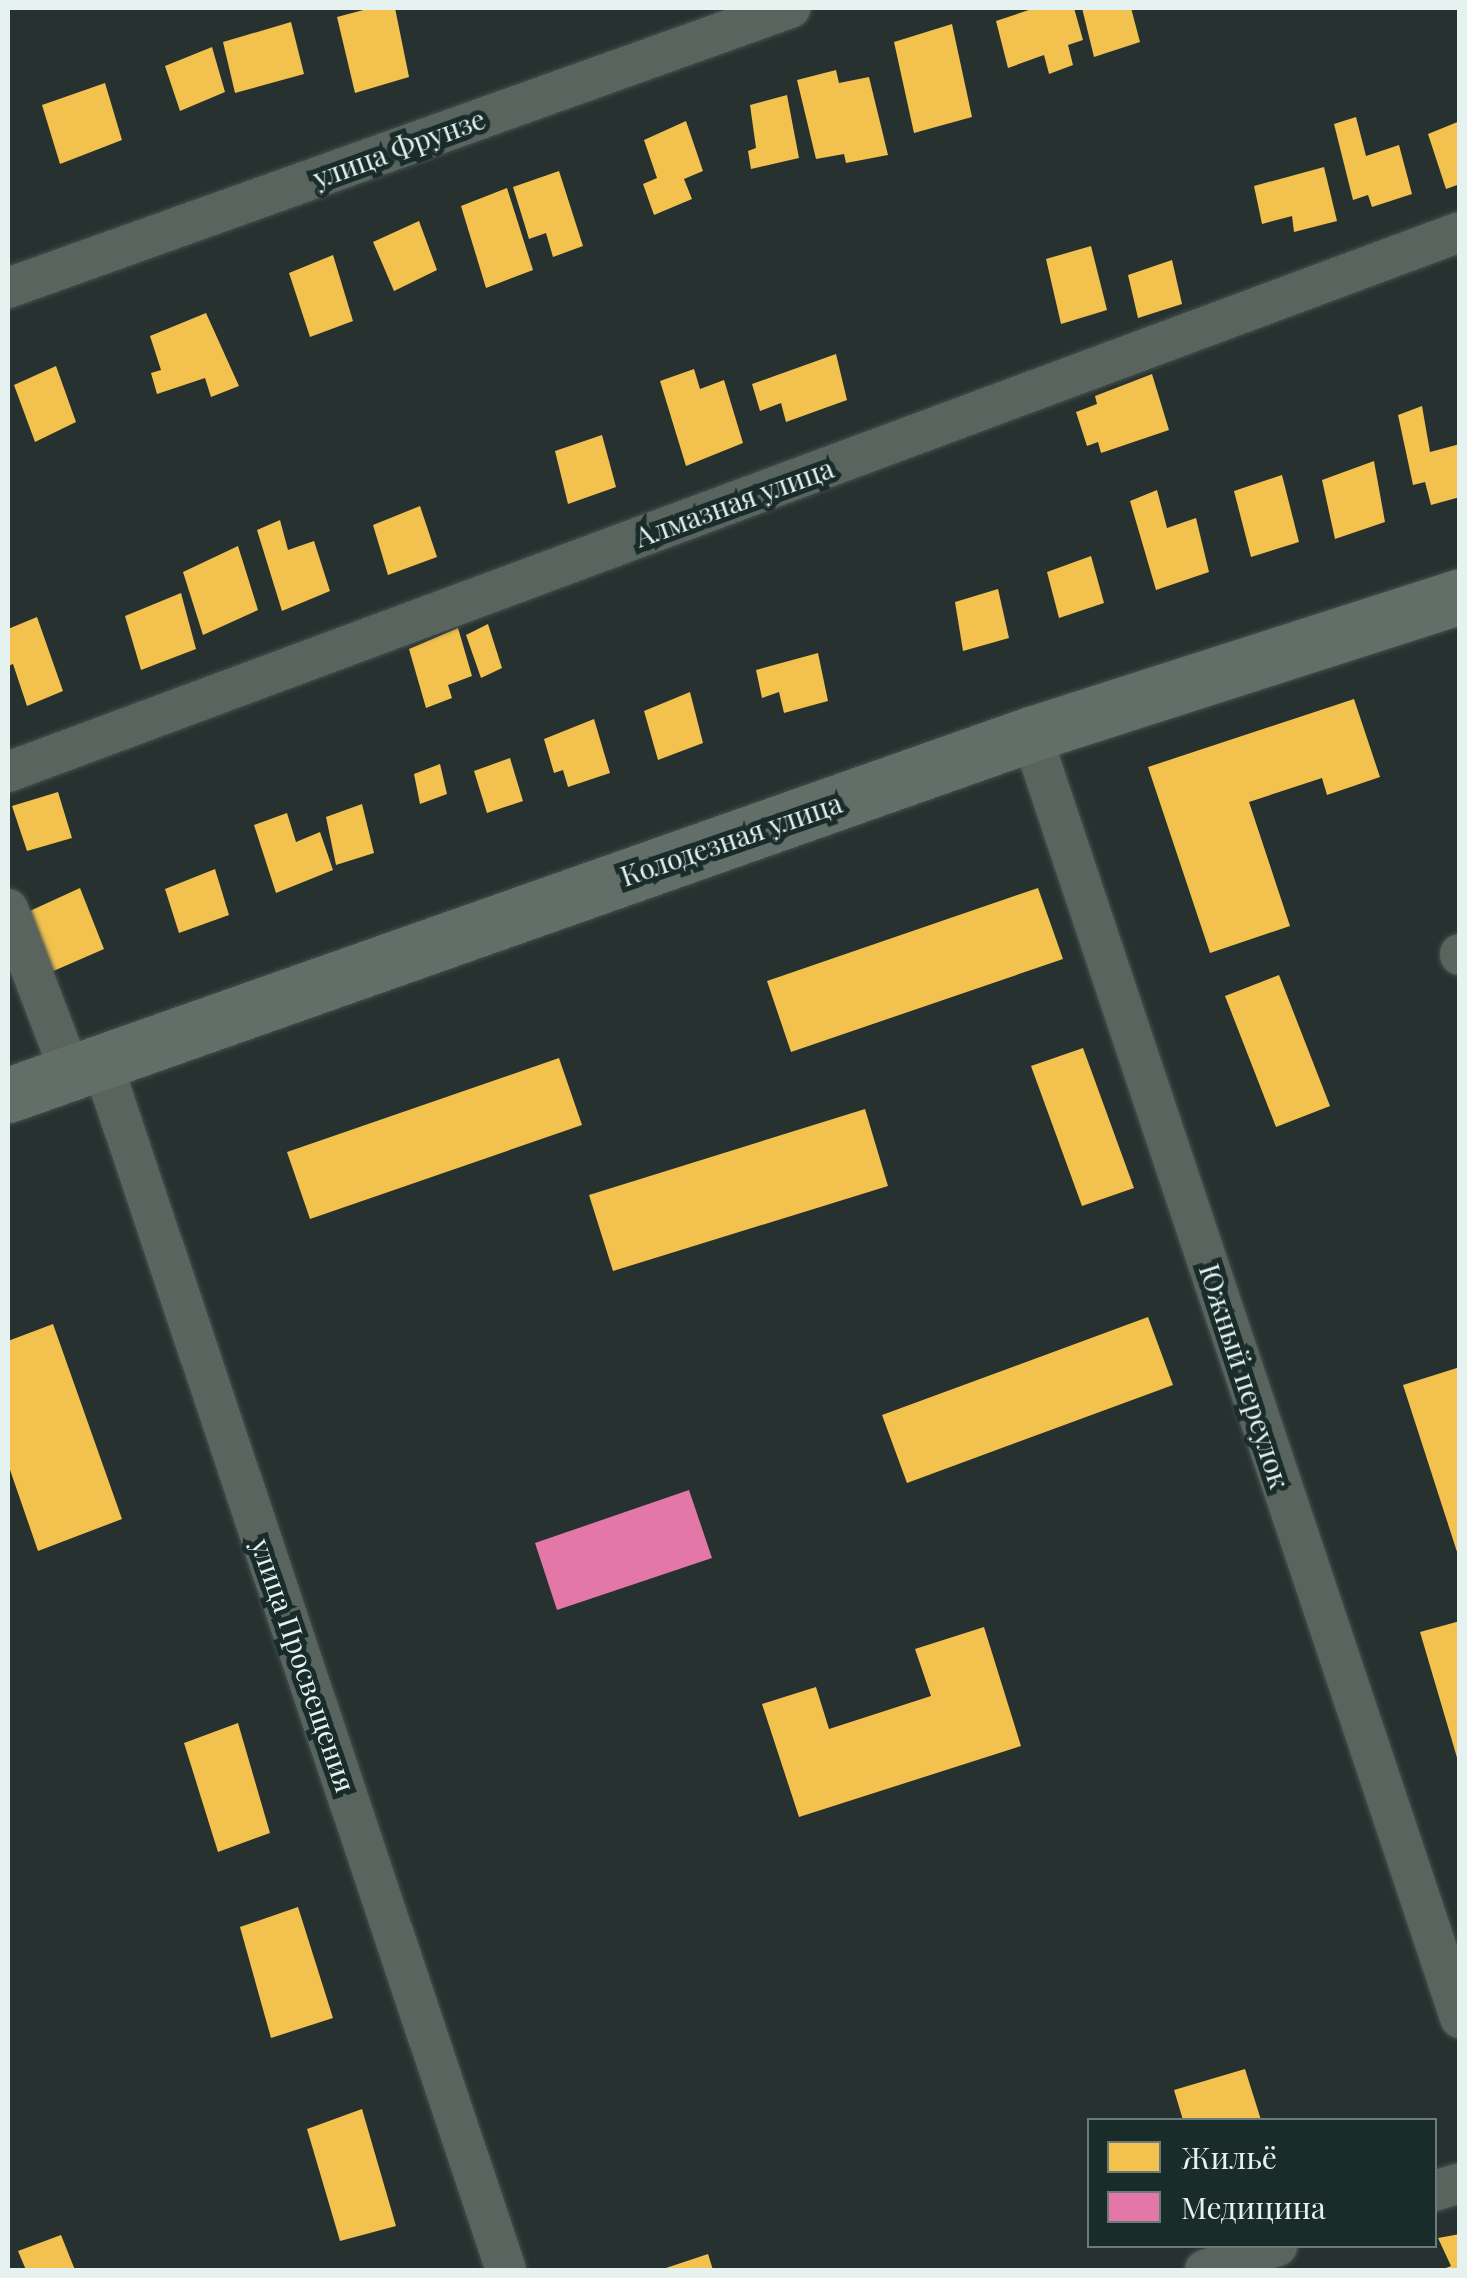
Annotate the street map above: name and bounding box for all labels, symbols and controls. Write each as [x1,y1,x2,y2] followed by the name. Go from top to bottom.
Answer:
[308,101,490,195] street label: улица Фрунзе
[630,450,838,554] street label: Алмазная улица
[616,785,846,893] street label: Колодезная улица
[1193,1259,1297,1493] street label: Южный переулок
[245,1534,363,1796] street label: улица Просвещения
[1087,2118,1437,2248] legend
[1181,2137,1277,2177] text: Жильё
[1181,2187,1326,2227] text: Медицина

